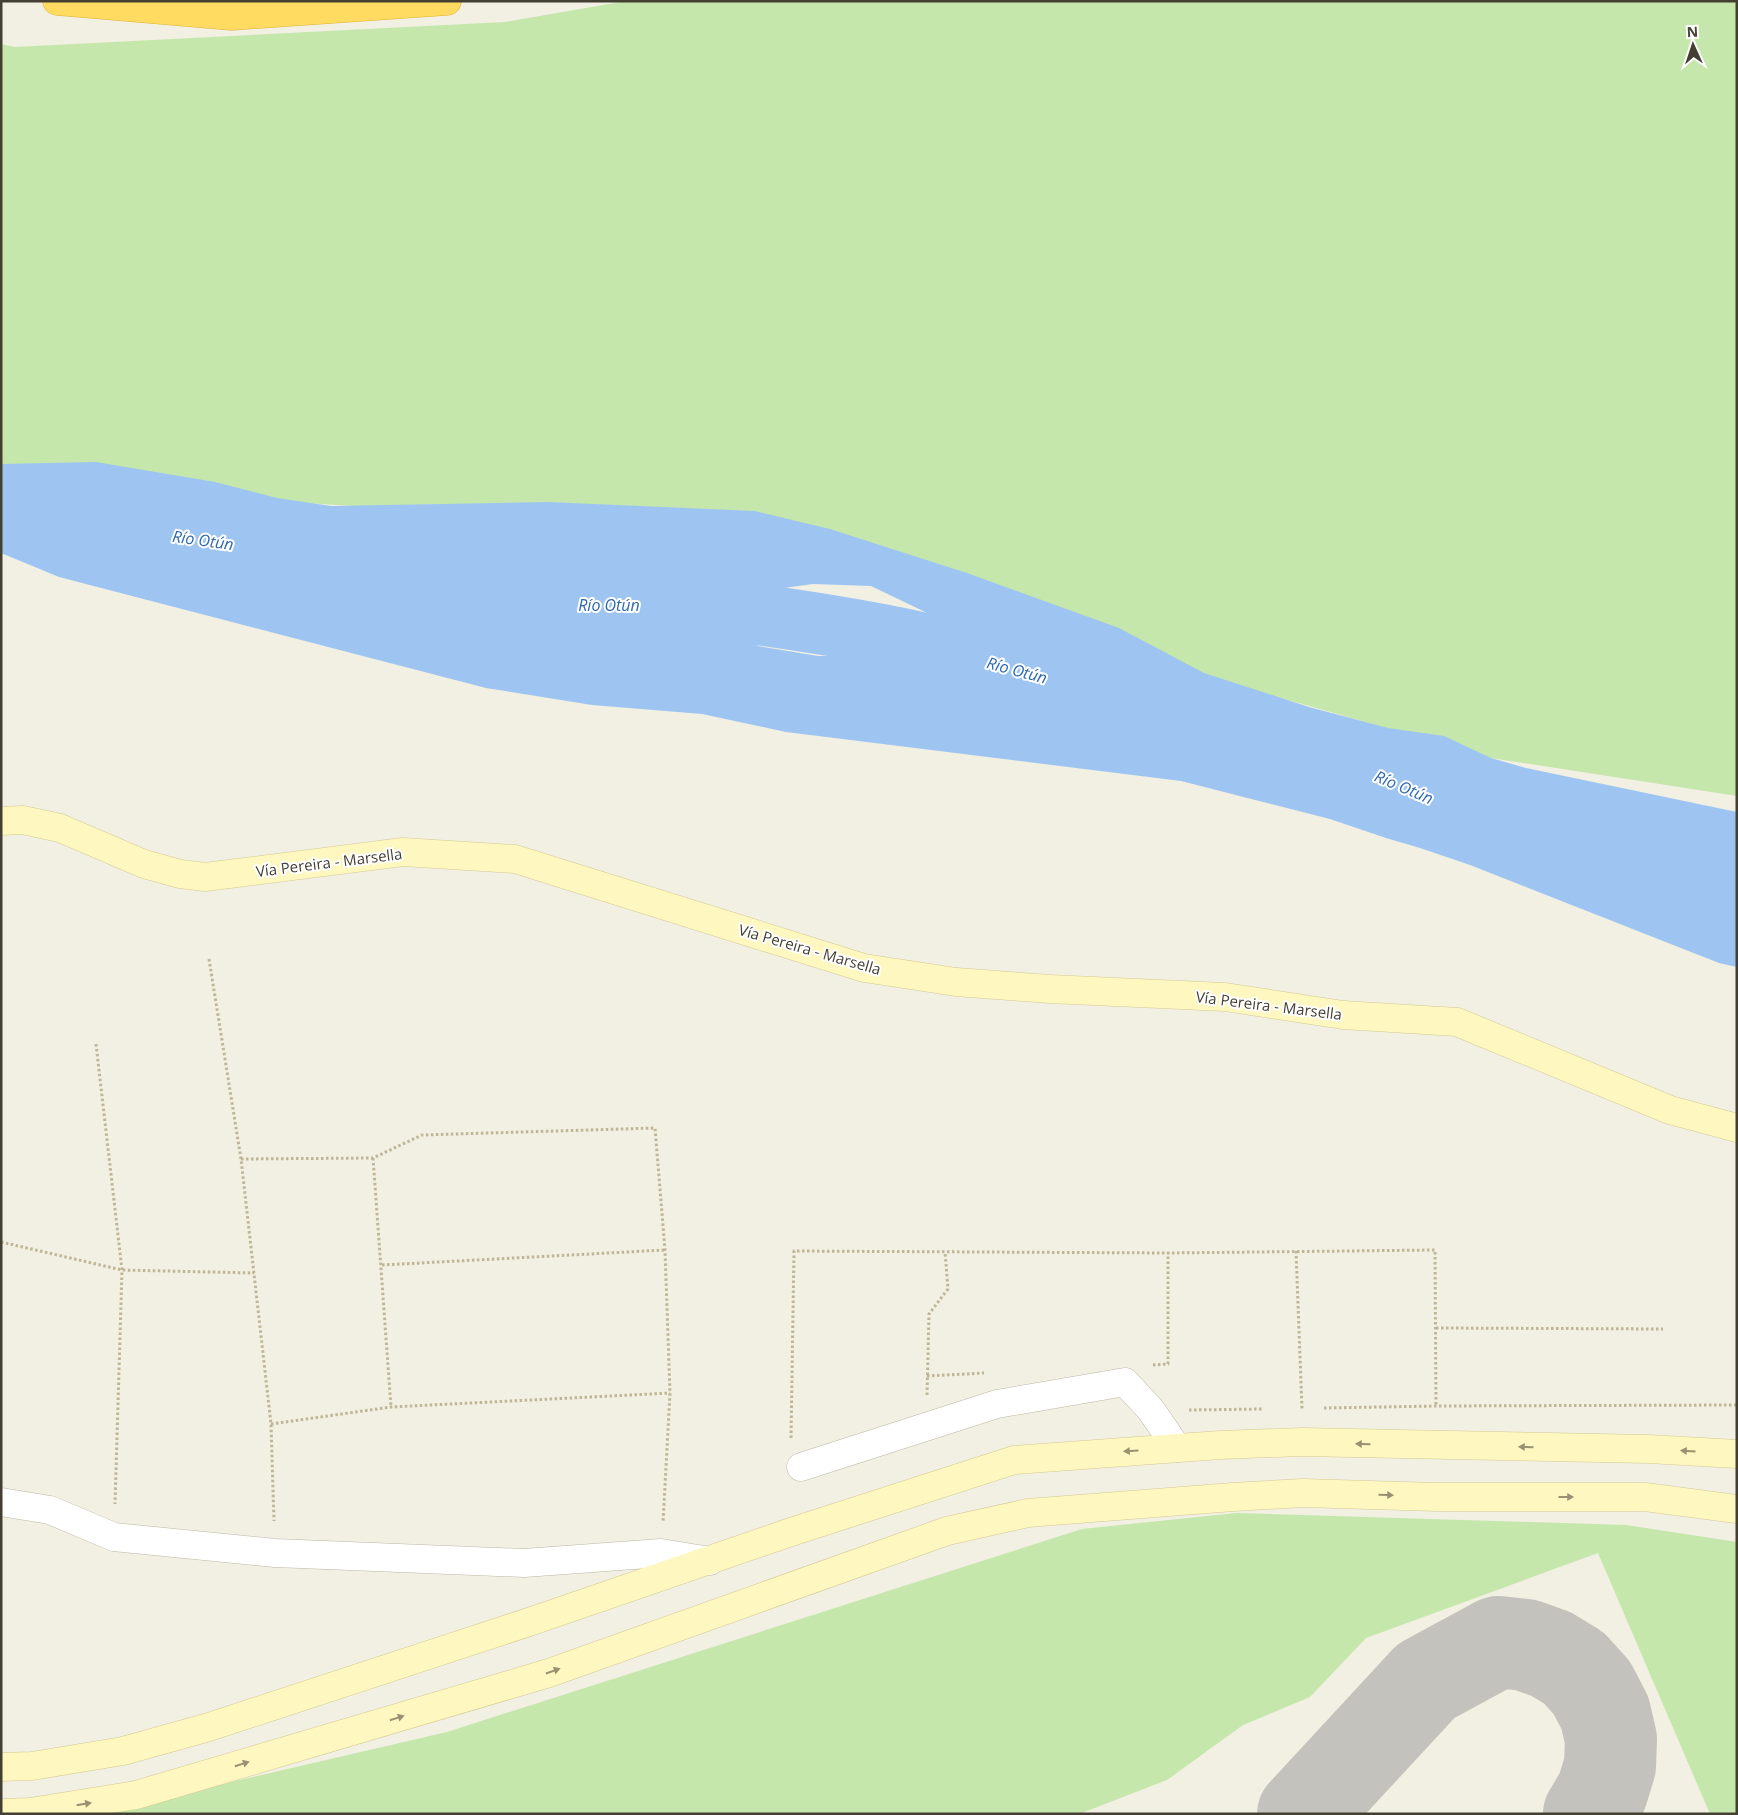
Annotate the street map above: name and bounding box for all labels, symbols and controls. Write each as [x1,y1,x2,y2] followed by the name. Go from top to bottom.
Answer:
[1668,20,1718,70] north arrow
[1686,22,1698,41] text: N
[171,525,235,555] water label: Río Otún
[578,594,640,616] water label: Río Otún
[984,651,1050,689] water label: Río Otún
[1371,765,1437,809] water label: Río Otún
[255,843,403,881] street label: Vía Pereira - Marsella
[736,919,884,979] street label: Vía Pereira - Marsella
[1195,986,1343,1024] street label: Vía Pereira - Marsella
[1355,1440,1371,1448] one-way arrow
[1517,1443,1533,1451] one-way arrow
[1123,1447,1139,1455] one-way arrow
[1680,1447,1696,1455] one-way arrow
[1379,1492,1395,1500] one-way arrow
[1559,1493,1575,1501] one-way arrow
[546,1667,561,1675] one-way arrow
[390,1713,405,1721] one-way arrow
[234,1759,249,1767] one-way arrow
[77,1799,93,1807] one-way arrow

